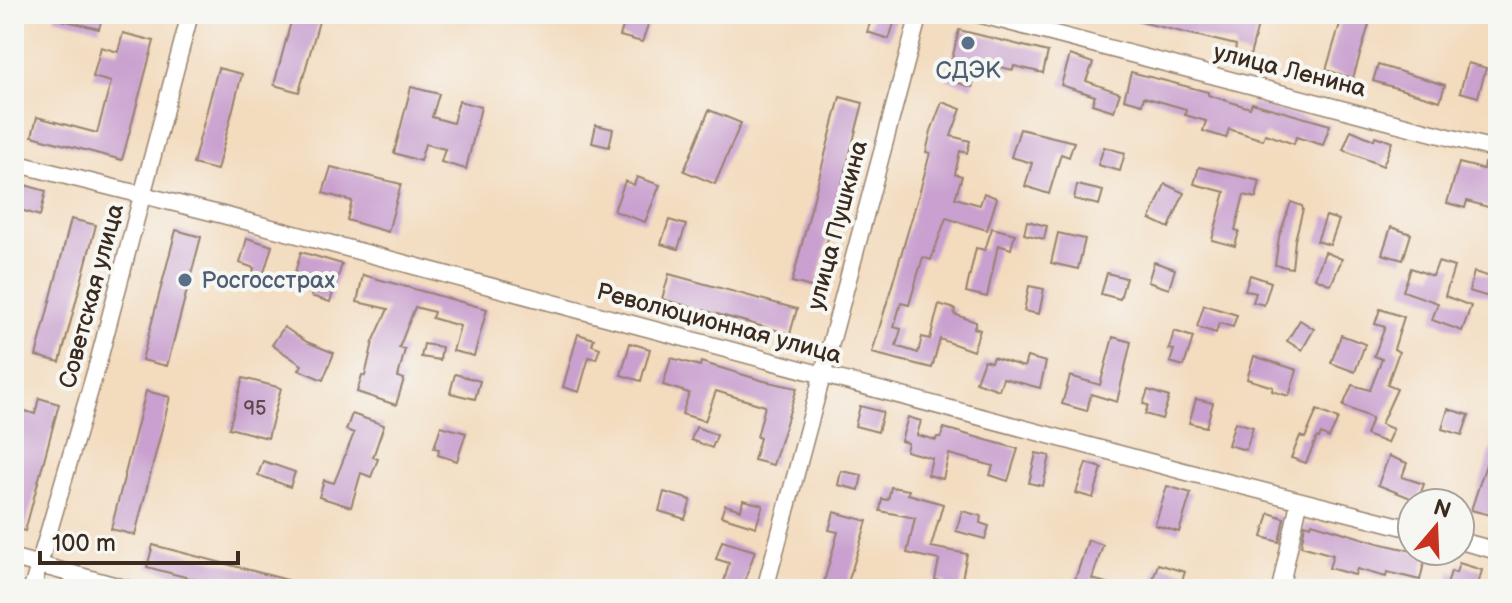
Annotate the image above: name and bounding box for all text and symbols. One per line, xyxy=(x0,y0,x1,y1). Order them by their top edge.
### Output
marker: СДЭК xyxy=(959,34,977,52)
street label: улица Ленина xyxy=(1211,38,1369,103)
place label: СДЭК xyxy=(936,56,1001,85)
street label: улица Пушкина xyxy=(801,137,874,313)
street label: Советская улица xyxy=(53,201,130,392)
place label: Росгосстрах xyxy=(201,266,335,295)
marker: Росгосстрах xyxy=(176,271,194,289)
street label: Революционная улица xyxy=(593,277,845,370)
house number: 95 xyxy=(243,397,267,421)
north arrow xyxy=(1396,487,1476,567)
text: N xyxy=(1430,494,1454,525)
scale bar xyxy=(40,515,238,565)
text: 100 m xyxy=(52,529,116,558)

